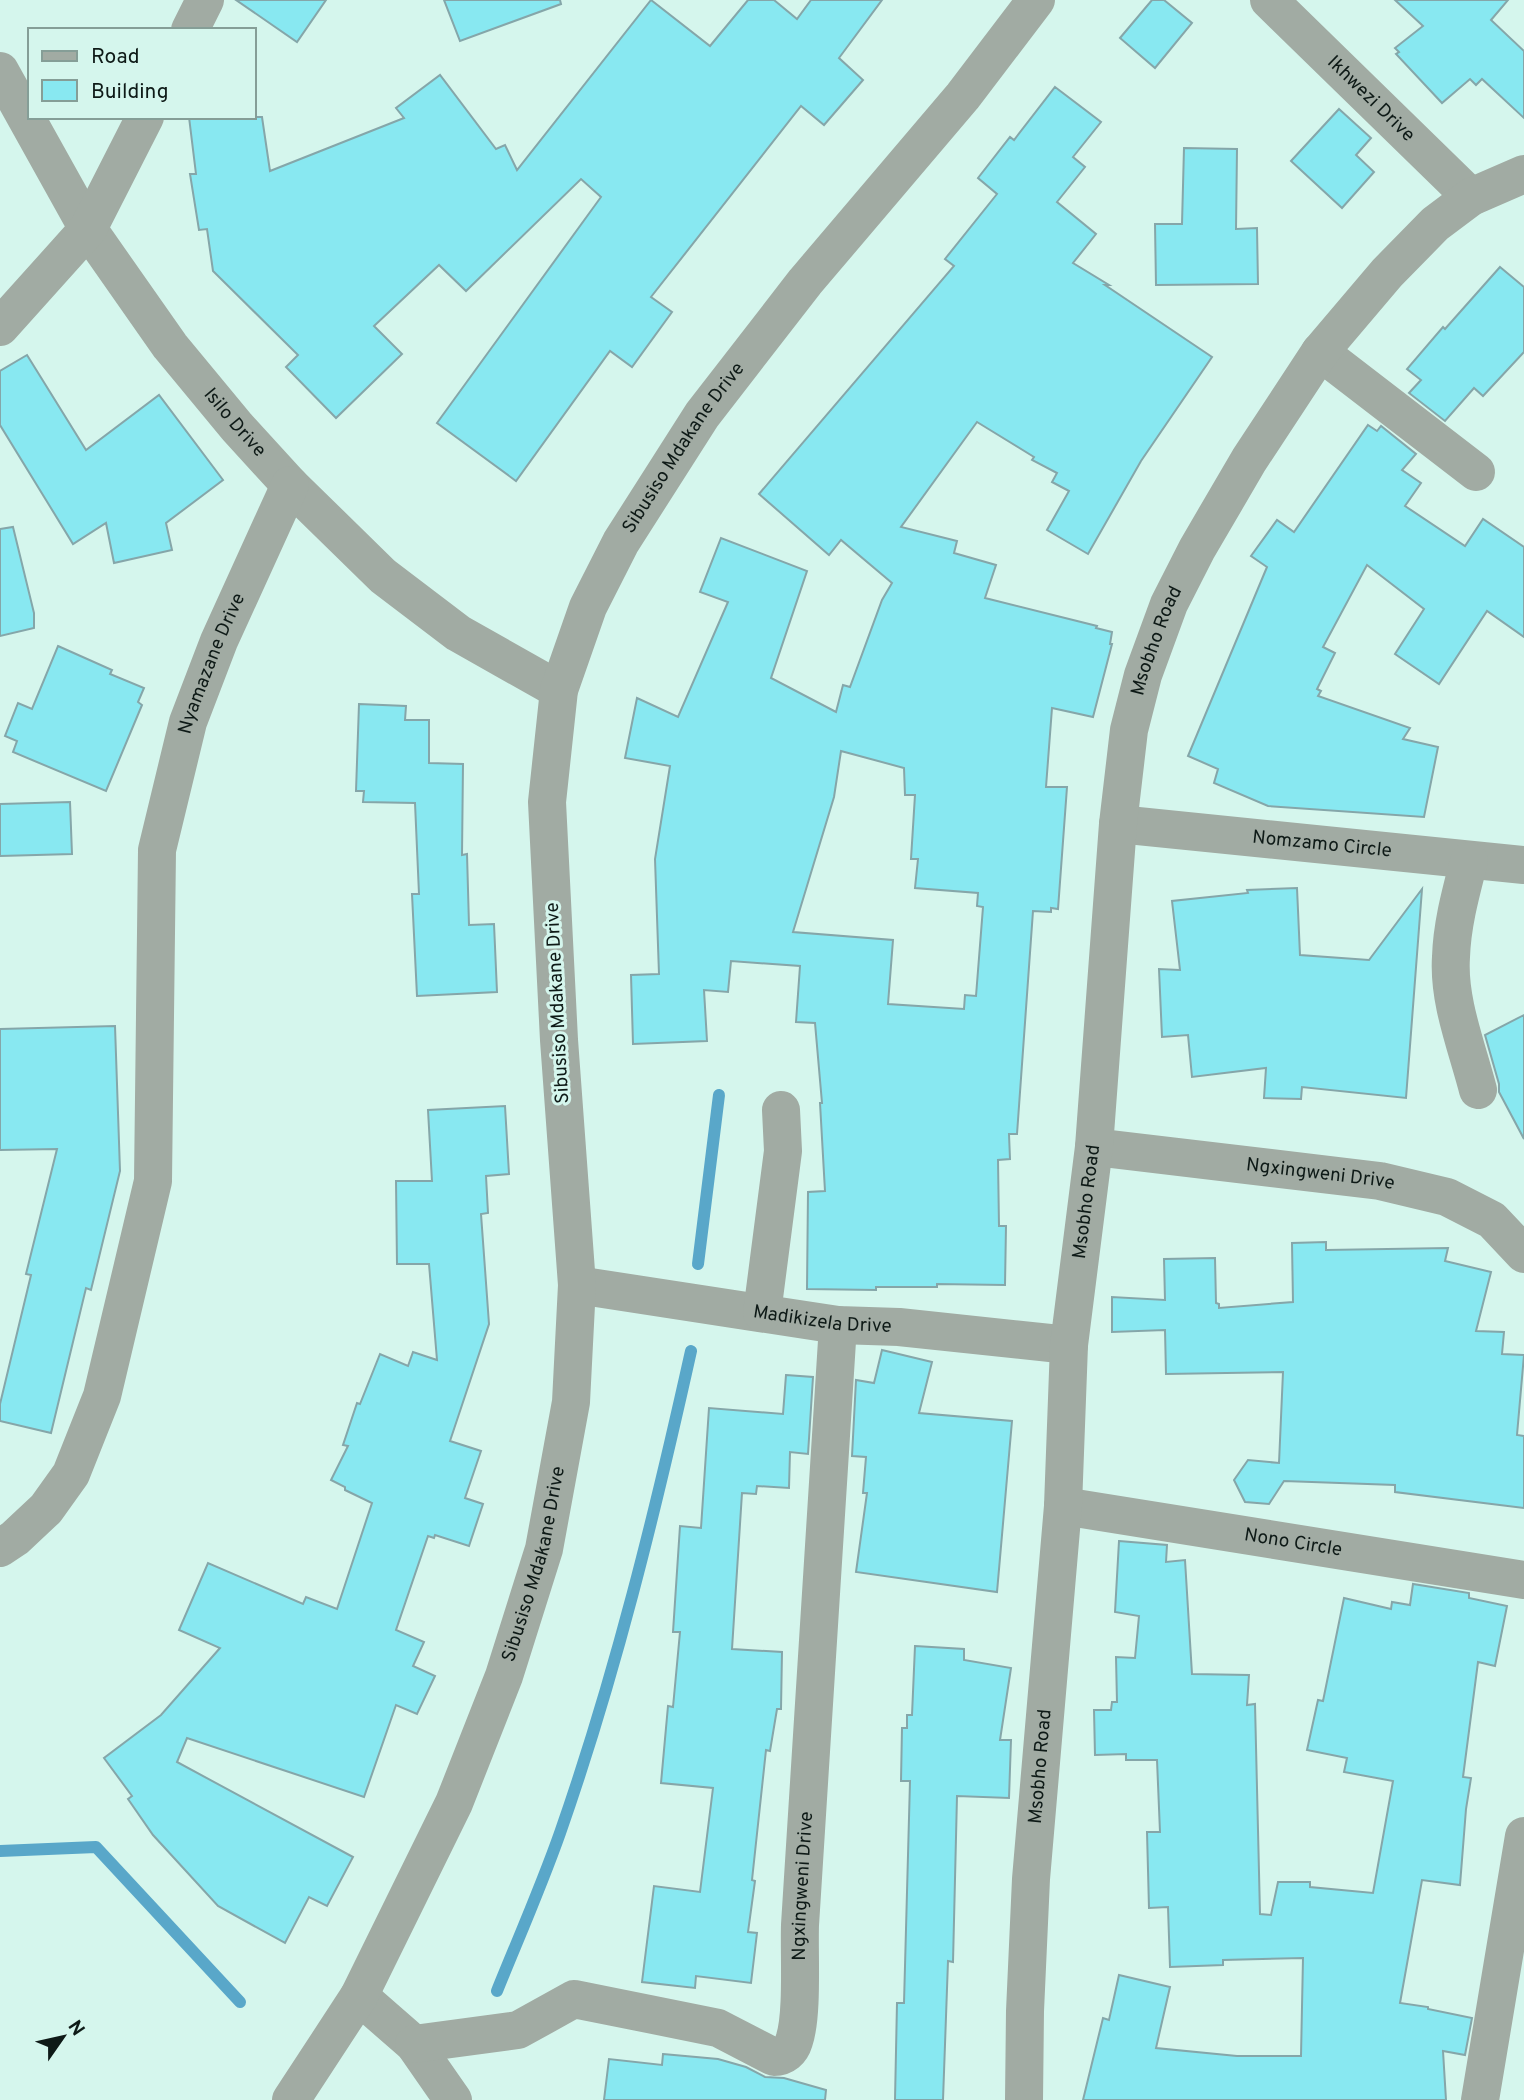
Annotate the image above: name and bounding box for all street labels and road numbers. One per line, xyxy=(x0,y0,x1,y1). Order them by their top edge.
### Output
street label: Ikhwezi Drive xyxy=(1322,51,1420,147)
street label: Sibusiso Mdakane Drive xyxy=(617,358,750,538)
street label: Isilo Drive xyxy=(198,383,271,462)
street label: Msobho Road xyxy=(1126,582,1188,698)
street label: Nyamazane Drive xyxy=(173,589,251,737)
street label: Nomzamo Circle xyxy=(1251,826,1393,864)
street label: Sibusiso Mdakane Drive xyxy=(541,902,575,1104)
street label: Msobho Road xyxy=(1068,1143,1106,1260)
street label: Ngxingweni Drive xyxy=(1245,1153,1397,1196)
street label: Madikizela Drive xyxy=(751,1300,892,1339)
street label: Sibusiso Mdakane Drive xyxy=(497,1464,571,1665)
street label: Nono Circle xyxy=(1242,1523,1344,1563)
street label: Msobho Road xyxy=(1024,1708,1058,1825)
street label: Ngxingweni Drive xyxy=(788,1811,819,1961)

